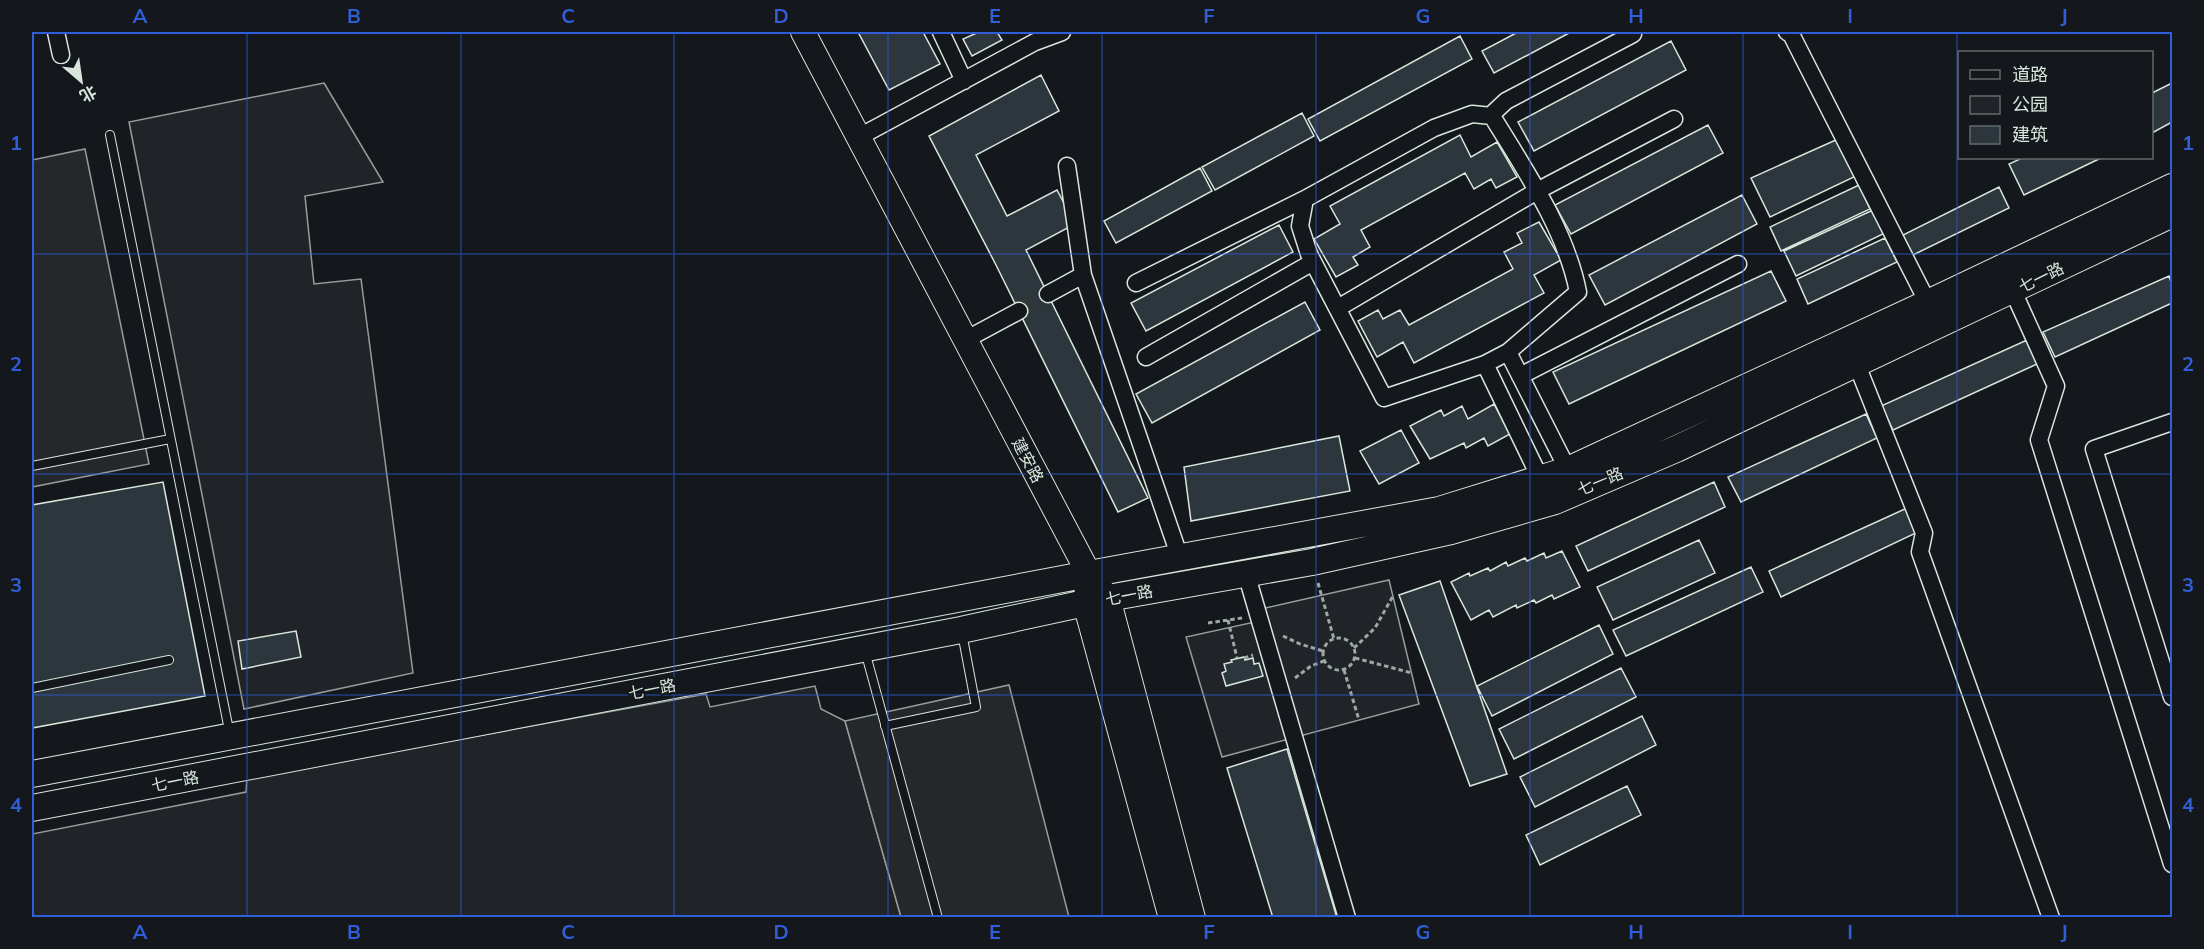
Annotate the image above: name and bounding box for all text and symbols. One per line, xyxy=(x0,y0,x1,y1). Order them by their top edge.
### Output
text: A xyxy=(133,3,148,28)
text: B xyxy=(347,3,361,28)
text: C xyxy=(561,3,575,28)
text: D xyxy=(773,3,789,28)
text: E xyxy=(989,3,1001,28)
text: F xyxy=(1203,3,1215,28)
text: G xyxy=(1416,3,1430,28)
text: H xyxy=(1628,3,1644,28)
text: I xyxy=(1847,3,1853,28)
text: J xyxy=(2060,3,2068,28)
north arrow xyxy=(51,51,111,111)
legend xyxy=(1958,51,2153,159)
text: 道路 xyxy=(2012,63,2048,86)
text: 北 xyxy=(76,81,100,107)
text: 公园 xyxy=(2012,93,2048,116)
text: 建筑 xyxy=(2012,123,2048,146)
text: 1 xyxy=(10,130,22,155)
text: 1 xyxy=(2182,130,2194,155)
street label: 七一路 xyxy=(2015,257,2067,297)
text: 2 xyxy=(10,351,22,376)
text: 2 xyxy=(2182,351,2194,376)
street label: 建安路 xyxy=(1008,434,1048,486)
street label: 七一路 xyxy=(1574,462,1626,500)
text: 3 xyxy=(10,572,22,597)
text: 3 xyxy=(2182,572,2194,597)
street label: 七一路 xyxy=(1104,581,1154,609)
street label: 七一路 xyxy=(627,675,677,703)
street label: 七一路 xyxy=(150,767,200,795)
text: 4 xyxy=(10,792,22,817)
text: 4 xyxy=(2182,792,2194,817)
text: A xyxy=(133,919,148,944)
text: B xyxy=(347,919,361,944)
text: C xyxy=(561,919,575,944)
text: D xyxy=(773,919,789,944)
text: E xyxy=(989,919,1001,944)
text: F xyxy=(1203,919,1215,944)
text: G xyxy=(1416,919,1430,944)
text: H xyxy=(1628,919,1644,944)
text: I xyxy=(1847,919,1853,944)
text: J xyxy=(2060,919,2068,944)

